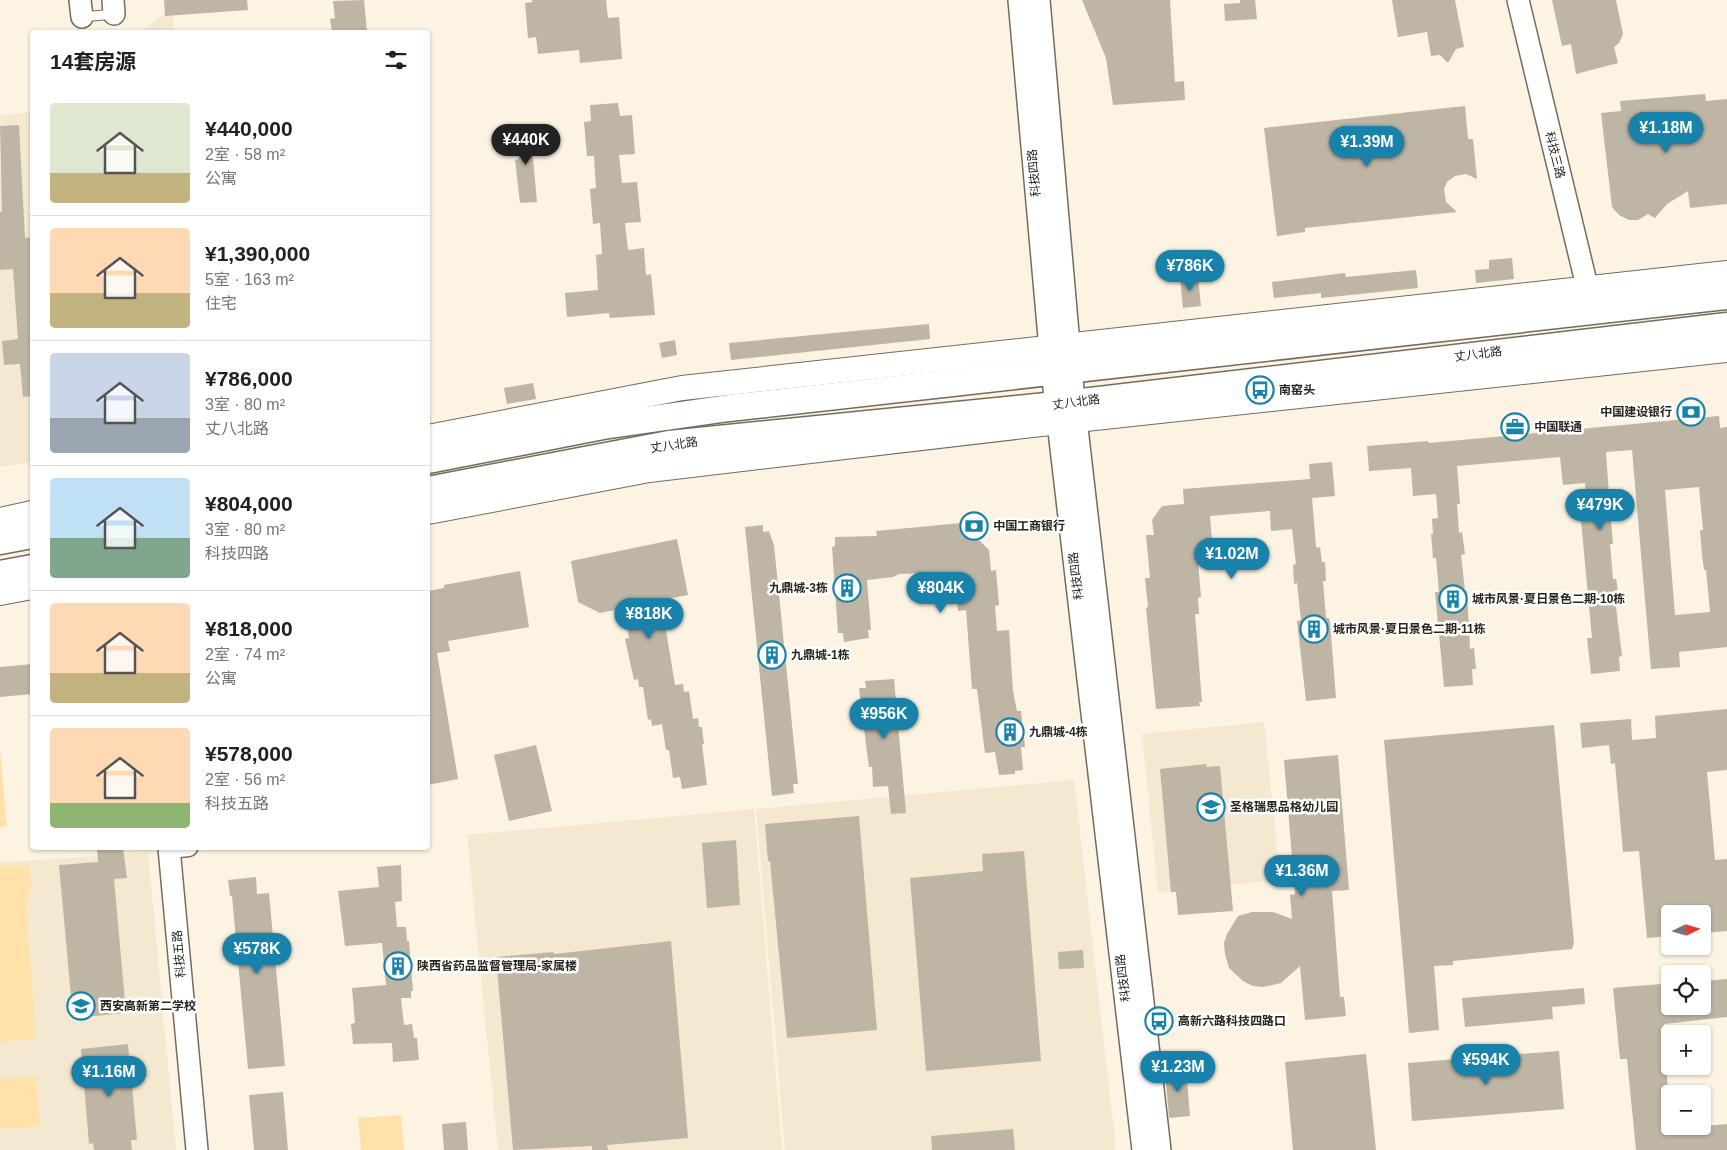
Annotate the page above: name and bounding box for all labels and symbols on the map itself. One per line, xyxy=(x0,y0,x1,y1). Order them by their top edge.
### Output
pin: ¥1.18M xyxy=(1625,112,1707,154)
pin: ¥440K xyxy=(491,124,561,166)
pin: ¥1.39M xyxy=(1326,126,1408,168)
street label: 科技三路 xyxy=(1542,130,1568,180)
street label: 科技四路 xyxy=(1025,148,1043,198)
pin: ¥786K xyxy=(1155,250,1225,292)
street label: 丈八北路 xyxy=(1453,344,1503,364)
bus stop icon: 南窑头 xyxy=(1245,375,1275,405)
place label: 南窑头 xyxy=(1279,383,1315,397)
street label: 丈八北路 xyxy=(1051,392,1101,412)
bank icon: 中国建设银行 xyxy=(1676,397,1706,427)
place label: 中国建设银行 xyxy=(1600,405,1672,419)
office icon: 中国联通 xyxy=(1500,412,1530,442)
place label: 中国联通 xyxy=(1534,420,1582,434)
street label: 丈八北路 xyxy=(649,435,699,455)
pin: ¥479K xyxy=(1565,488,1635,531)
bank icon: 中国工商银行 xyxy=(959,511,989,541)
place label: 中国工商银行 xyxy=(993,519,1065,533)
pin: ¥1.02M xyxy=(1191,538,1273,580)
street label: 科技四路 xyxy=(1066,551,1086,601)
pin: ¥804K xyxy=(906,572,976,614)
building icon: 九鼎城-3栋 xyxy=(832,573,862,603)
place label: 九鼎城-3栋 xyxy=(769,581,828,595)
building icon: 城市风景·夏日景色二期-10栋 xyxy=(1438,584,1468,614)
place label: 城市风景·夏日景色二期-10栋 xyxy=(1472,592,1625,606)
pin: ¥818K xyxy=(614,598,684,640)
building icon: 城市风景·夏日景色二期-11栋 xyxy=(1299,614,1329,644)
place label: 城市风景·夏日景色二期-11栋 xyxy=(1333,622,1486,636)
building icon: 九鼎城-1栋 xyxy=(757,640,787,670)
place label: 九鼎城-1栋 xyxy=(791,648,850,662)
pin: ¥956K xyxy=(849,698,919,740)
building icon: 九鼎城-4栋 xyxy=(995,717,1025,747)
place label: 九鼎城-4栋 xyxy=(1029,725,1088,739)
school or university icon: 圣格瑞思品格幼儿园 xyxy=(1196,792,1226,822)
place label: 圣格瑞思品格幼儿园 xyxy=(1230,800,1338,814)
pin: ¥1.36M xyxy=(1261,854,1343,897)
north arrow xyxy=(1661,905,1711,955)
street label: 科技五路 xyxy=(170,929,188,979)
pin: ¥578K xyxy=(222,932,292,975)
building icon: 陕西省药品监督管理局-家属楼 xyxy=(383,951,413,981)
street label: 科技四路 xyxy=(1113,953,1133,1003)
place label: 陕西省药品监督管理局-家属楼 xyxy=(417,959,577,973)
school or university icon: 西安高新第二学校 xyxy=(66,991,96,1021)
place label: 西安高新第二学校 xyxy=(100,999,196,1013)
bus stop icon: 高新六路科技四路口 xyxy=(1144,1006,1174,1036)
place label: 高新六路科技四路口 xyxy=(1178,1014,1286,1028)
pin: ¥594K xyxy=(1451,1044,1521,1086)
pin: ¥1.23M xyxy=(1137,1050,1219,1093)
pin: ¥1.16M xyxy=(68,1056,150,1098)

